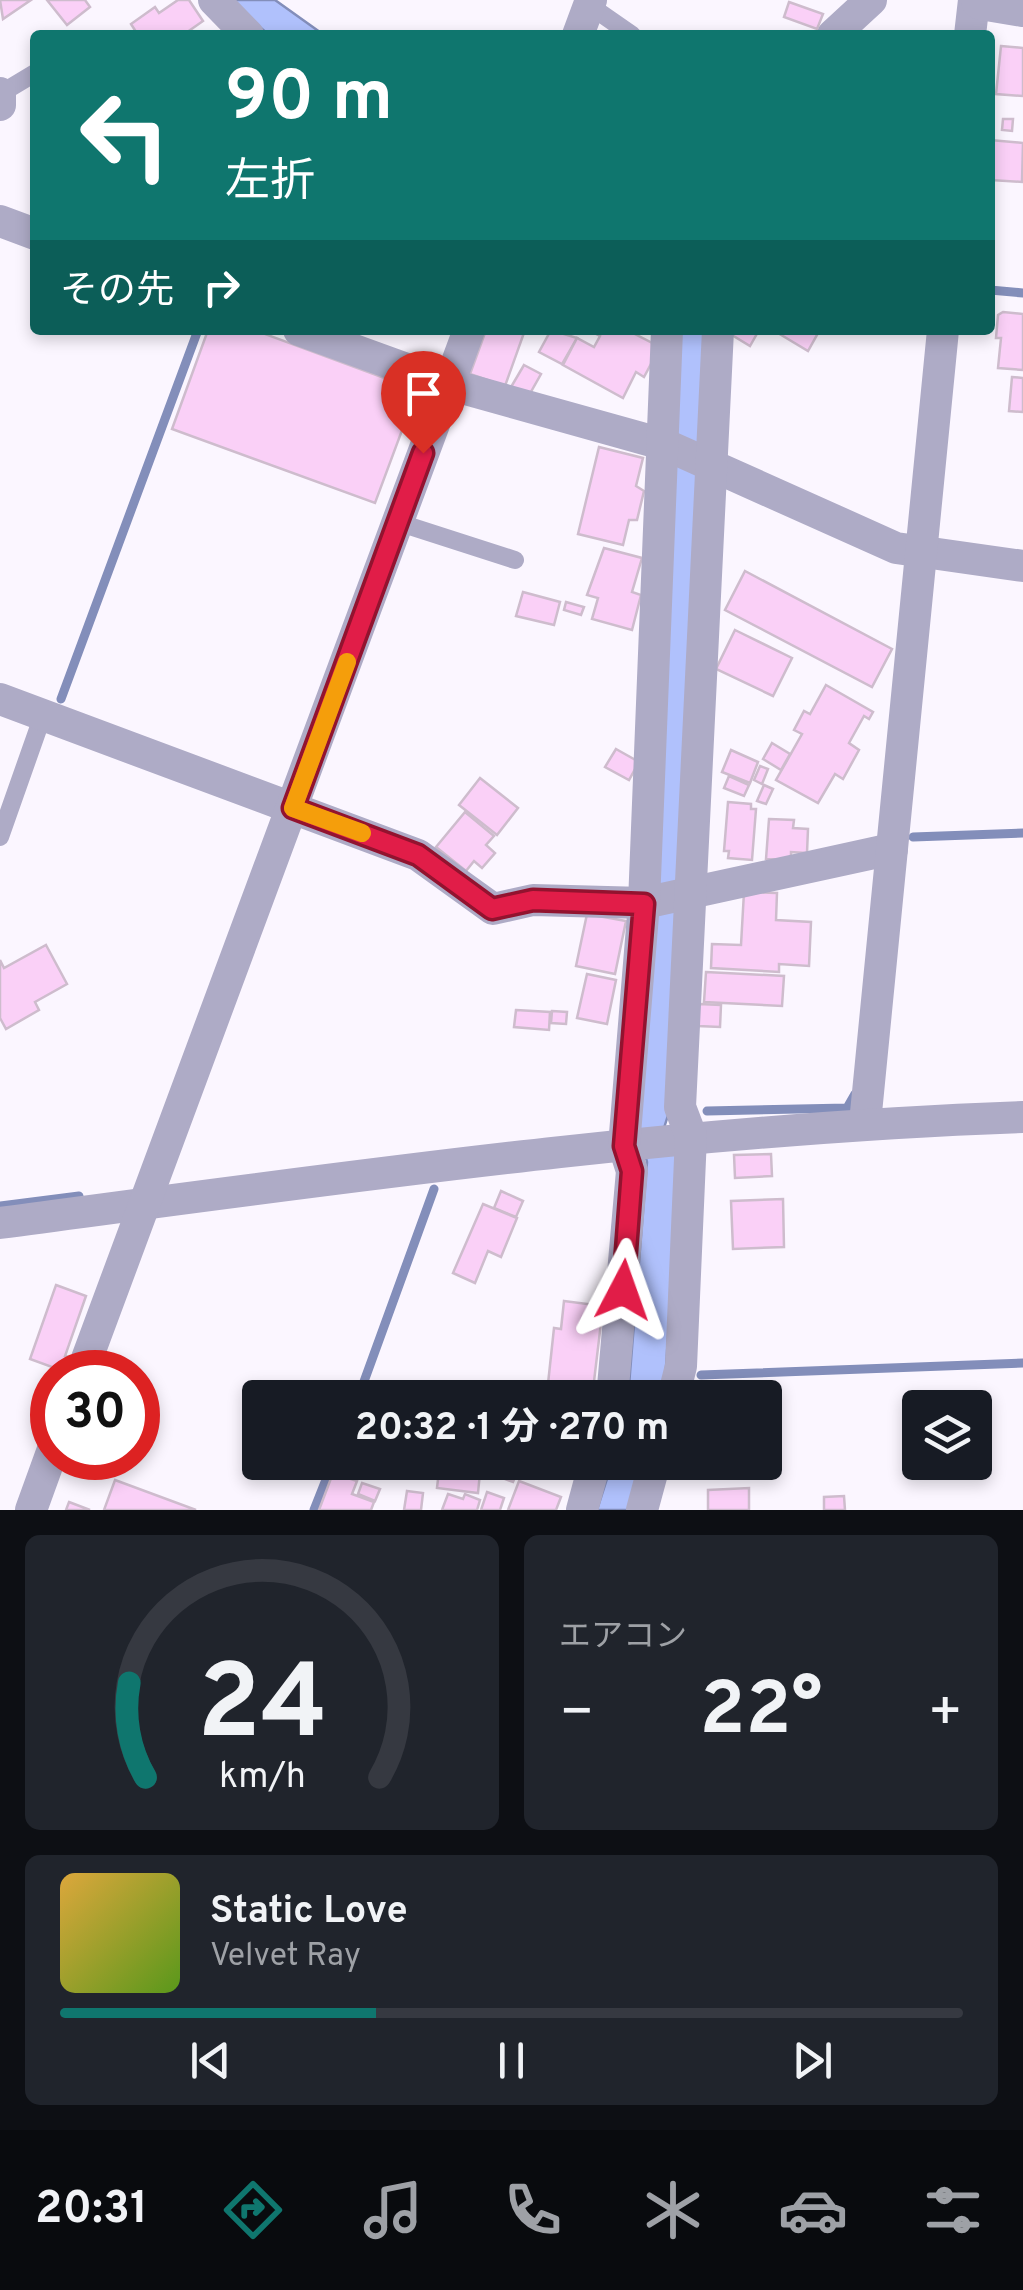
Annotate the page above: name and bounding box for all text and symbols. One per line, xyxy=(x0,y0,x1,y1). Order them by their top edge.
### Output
text: 90 m xyxy=(225,56,393,145)
icon: left xyxy=(60,70,190,200)
text: 左折 xyxy=(225,155,315,212)
icon: right xyxy=(194,260,249,315)
text: その先 xyxy=(60,268,174,317)
pin xyxy=(381,351,466,454)
icon: arrive xyxy=(396,366,451,421)
position arrow xyxy=(571,1238,675,1342)
speed limit sign: 30 xyxy=(30,1350,160,1480)
map controls xyxy=(902,1390,992,1480)
button: layers xyxy=(902,1390,992,1480)
text: 20:32 · 1 分 · 270 m xyxy=(355,1405,669,1454)
text: エアコン xyxy=(559,1618,687,1658)
text: 24 xyxy=(197,1643,327,1775)
text: 22° xyxy=(700,1666,822,1761)
text: − xyxy=(559,1680,594,1750)
text: + xyxy=(928,1680,963,1750)
text: km/h xyxy=(219,1755,305,1801)
text: Static Love xyxy=(210,1888,408,1937)
text: Velvet Ray xyxy=(210,1937,361,1977)
icon: previous xyxy=(183,2033,238,2088)
icon: pause xyxy=(484,2033,539,2088)
icon: next xyxy=(785,2033,840,2088)
icon: directions xyxy=(218,2175,288,2245)
icon: music xyxy=(358,2175,428,2245)
icon: phone xyxy=(498,2175,568,2245)
icon: climate xyxy=(638,2175,708,2245)
icon: car xyxy=(778,2175,848,2245)
icon: filters xyxy=(918,2175,988,2245)
text: 20:31 xyxy=(35,2182,148,2239)

